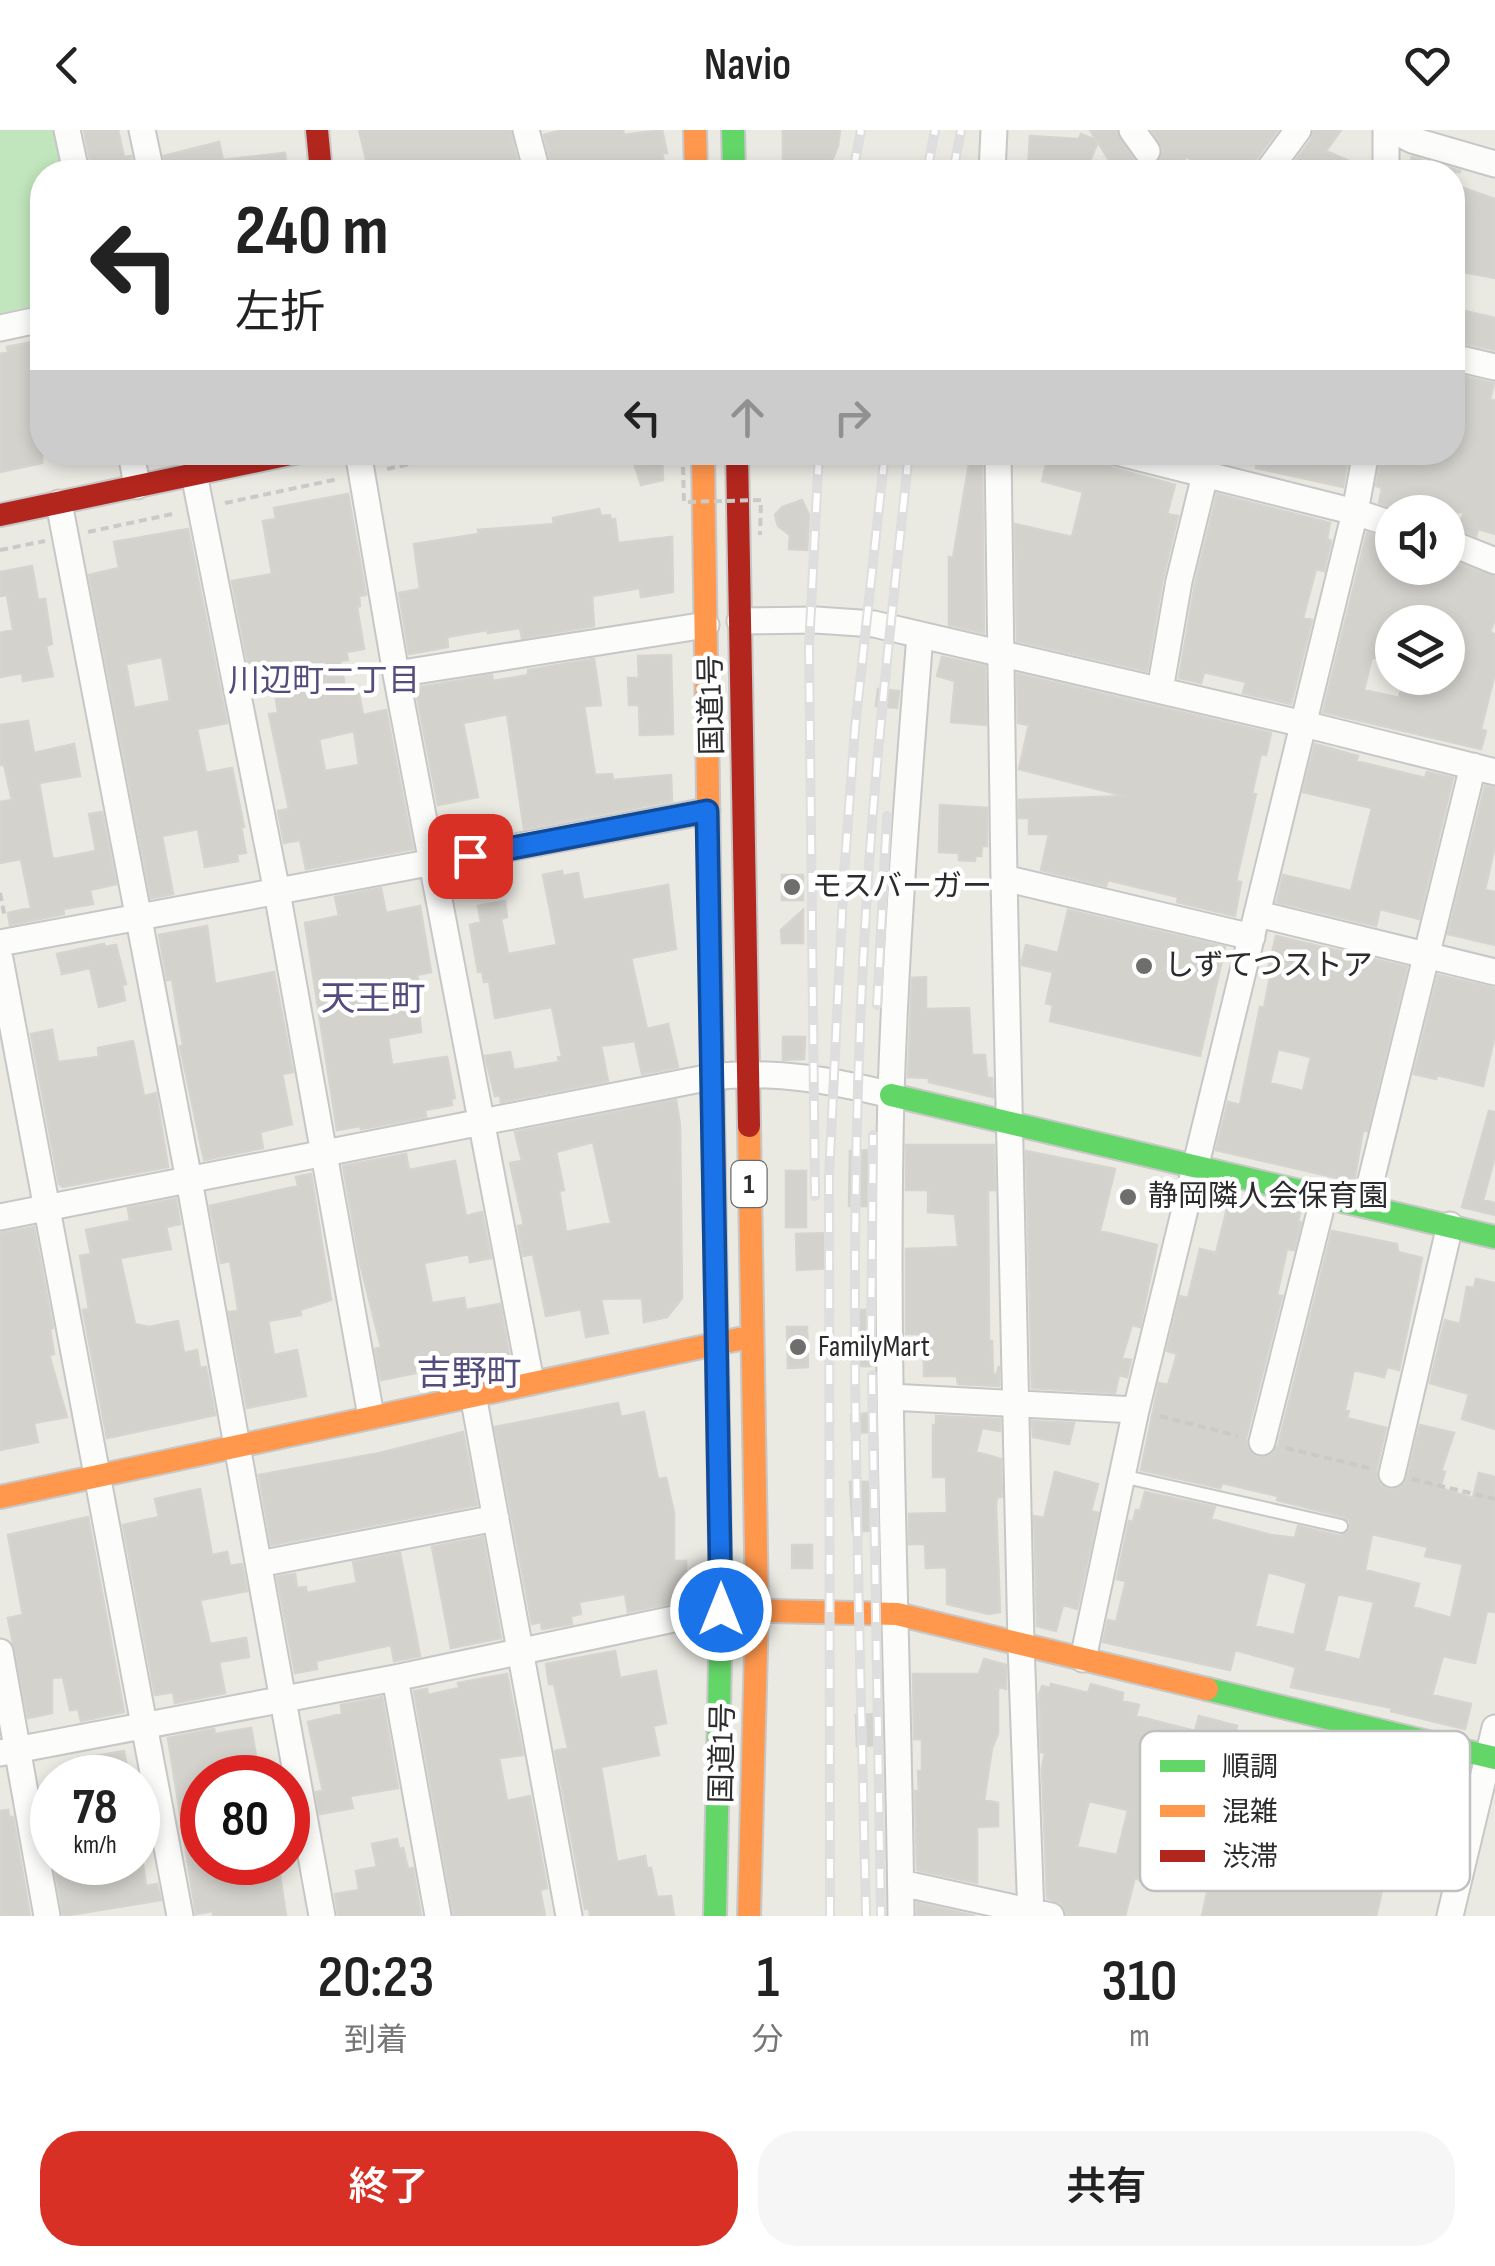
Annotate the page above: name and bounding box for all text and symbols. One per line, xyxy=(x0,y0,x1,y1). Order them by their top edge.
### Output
icon: back xyxy=(40,38,95,93)
text: Navio xyxy=(704,38,791,93)
icon: heart xyxy=(1400,38,1455,93)
text: 240 m xyxy=(235,190,389,274)
icon: left xyxy=(70,200,200,330)
text: 左折 xyxy=(235,286,325,341)
icon: left xyxy=(615,390,670,445)
icon: ahead xyxy=(720,390,775,445)
icon: right xyxy=(825,390,880,445)
map controls xyxy=(1375,495,1465,695)
button: sound xyxy=(1375,495,1465,585)
button: layers xyxy=(1375,605,1465,695)
street label: 国道1号 xyxy=(693,654,731,756)
district label: 川辺町二丁目 xyxy=(228,662,420,701)
pin xyxy=(428,814,513,899)
icon: arrive xyxy=(443,829,498,884)
place label: モスバーガー xyxy=(812,869,992,905)
marker: モスバーガー xyxy=(781,876,803,898)
place label: しずてつストア xyxy=(1164,948,1373,984)
marker: しずてつストア xyxy=(1133,955,1155,977)
district label: 天王町 xyxy=(320,978,426,1021)
road number: 1 xyxy=(732,1161,766,1207)
place label: 静岡隣人会保育園 xyxy=(1148,1179,1388,1215)
marker: 静岡隣人会保育園 xyxy=(1117,1186,1139,1208)
place label: FamilyMart xyxy=(818,1329,930,1365)
marker: FamilyMart xyxy=(787,1336,809,1358)
district label: 吉野町 xyxy=(416,1353,522,1396)
position arrow xyxy=(669,1558,773,1662)
street label: 国道1号 xyxy=(704,1702,742,1804)
legend xyxy=(1140,1731,1470,1891)
text: 順調 xyxy=(1222,1751,1278,1784)
speed limit sign: 80 xyxy=(180,1755,310,1885)
text: 78 xyxy=(72,1778,118,1838)
text: 混雑 xyxy=(1222,1796,1278,1829)
text: km/h xyxy=(73,1830,117,1861)
text: 渋滞 xyxy=(1222,1841,1278,1874)
text: 20:23 xyxy=(317,1942,434,2014)
text: 1 xyxy=(757,1942,779,2014)
text: 310 xyxy=(1101,1946,1178,2018)
text: m xyxy=(1129,2017,1150,2056)
text: 到着 xyxy=(344,2021,408,2060)
text: 分 xyxy=(752,2021,784,2060)
button: 終了 xyxy=(40,2131,738,2246)
button: 共有 xyxy=(758,2131,1455,2246)

